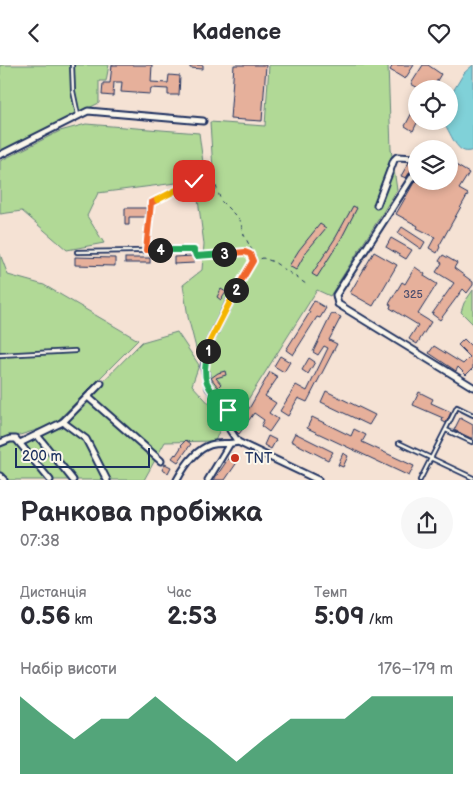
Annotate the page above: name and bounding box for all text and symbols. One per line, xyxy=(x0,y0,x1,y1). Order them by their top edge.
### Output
icon: back xyxy=(20,19,48,47)
text: Kadence xyxy=(192,19,281,46)
icon: heart xyxy=(425,19,453,47)
map controls xyxy=(408,80,458,190)
button: locate xyxy=(408,80,458,130)
button: layers xyxy=(408,140,458,190)
pin xyxy=(173,160,215,202)
icon: check xyxy=(180,167,208,195)
pin: 4 xyxy=(148,237,172,263)
pin: 3 xyxy=(212,241,236,267)
text: 4 xyxy=(156,242,165,259)
text: 3 xyxy=(220,246,229,263)
pin: 2 xyxy=(224,277,248,303)
text: 2 xyxy=(232,282,241,299)
house number: 325 xyxy=(403,288,423,301)
pin: 1 xyxy=(196,339,220,363)
text: 1 xyxy=(206,343,211,360)
pin xyxy=(207,389,249,431)
icon: arrive xyxy=(214,396,242,424)
scale bar xyxy=(15,445,150,468)
text: 200 m xyxy=(22,448,62,465)
place label: TNT xyxy=(245,450,273,467)
marker: TNT xyxy=(229,452,241,464)
text: Ранкова пробіжка xyxy=(20,496,262,529)
button: share xyxy=(401,497,453,549)
text: 07:38 xyxy=(20,532,60,551)
text: Дистанція xyxy=(20,584,87,601)
text: Час xyxy=(167,584,191,601)
text: Темп xyxy=(314,584,347,601)
text: 0.56 xyxy=(20,601,71,632)
text: 2:53 xyxy=(167,601,217,632)
text: 5:09 xyxy=(314,601,365,632)
text: km xyxy=(71,611,93,628)
text: /km xyxy=(365,611,393,628)
text: Набір висоти xyxy=(20,660,117,679)
text: 176–179 m xyxy=(378,660,453,679)

